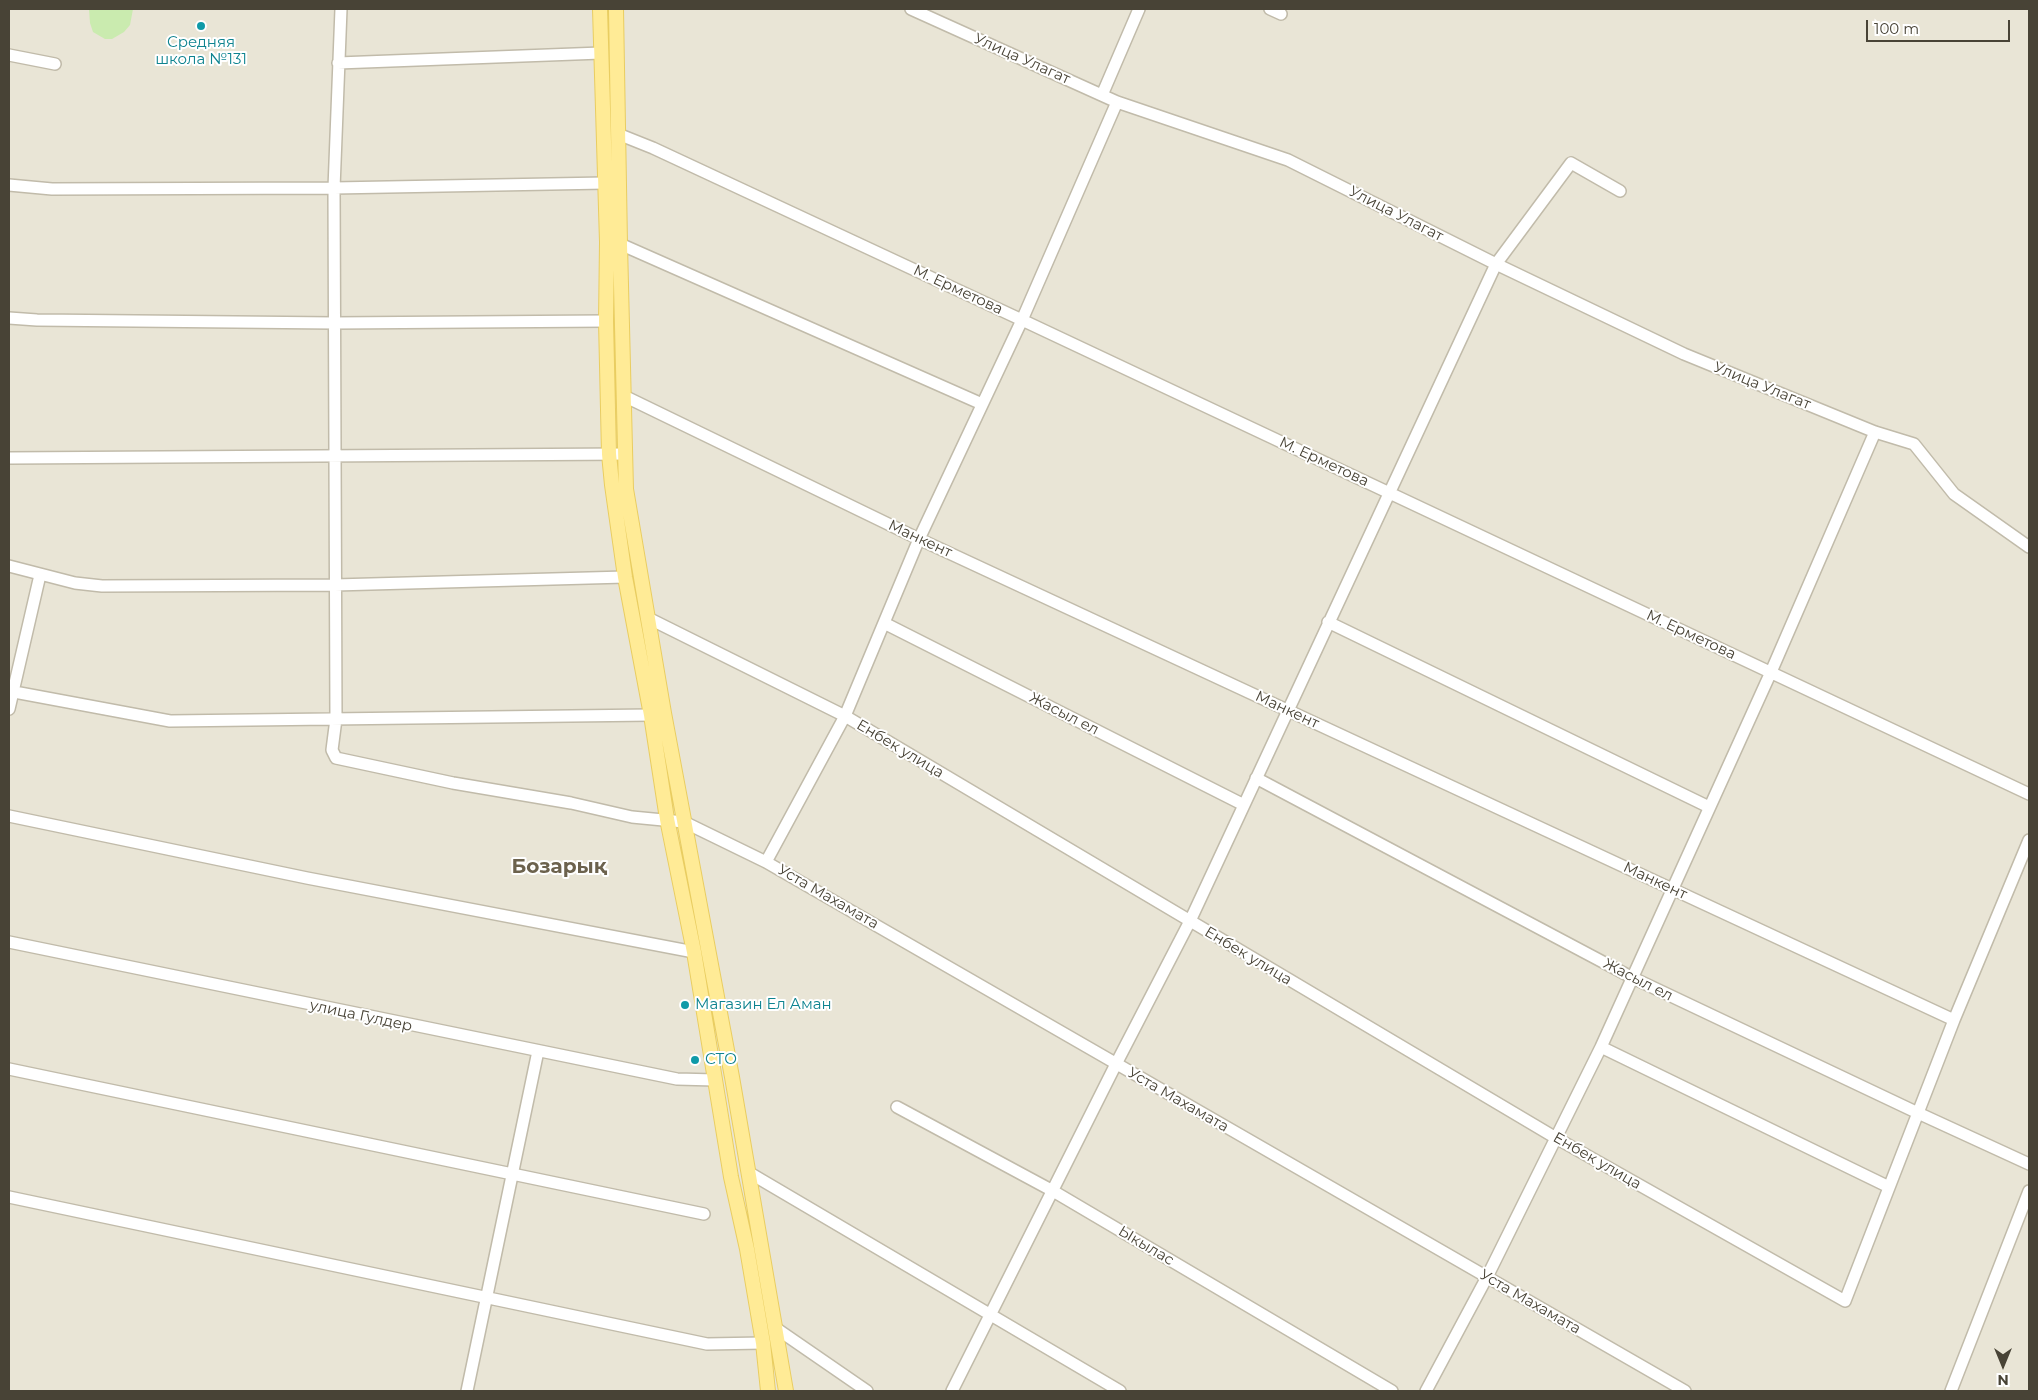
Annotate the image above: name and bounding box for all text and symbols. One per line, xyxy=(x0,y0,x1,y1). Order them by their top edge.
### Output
scale bar xyxy=(1868,10,2012,42)
text: 100 m xyxy=(1874,19,1919,38)
marker: Средняя школа №131 xyxy=(195,20,207,32)
street label: Улица Улагат xyxy=(971,30,1073,88)
place label: Средняя школа №131 xyxy=(155,34,247,69)
street label: Улица Улагат xyxy=(1346,183,1446,245)
street label: М. Ерметова xyxy=(910,261,1006,319)
street label: Улица Улагат xyxy=(1711,358,1813,414)
street label: М. Ерметова xyxy=(1276,433,1372,491)
street label: Манкент xyxy=(885,516,955,562)
street label: М. Ерметова xyxy=(1643,606,1739,664)
street label: Манкент xyxy=(1252,687,1322,733)
street label: Жасыл ел xyxy=(1026,689,1102,739)
street label: Енбек улица xyxy=(853,716,947,782)
district label: Бозарық xyxy=(511,855,607,879)
street label: Манкент xyxy=(1620,858,1690,904)
street label: Уста Махамата xyxy=(774,861,882,933)
street label: Енбек улица xyxy=(1201,923,1295,989)
street label: Жасыл ел xyxy=(1600,955,1676,1005)
street label: улица Гулдер xyxy=(308,996,414,1036)
place label: Магазин Ел Аман xyxy=(695,996,832,1014)
marker: Магазин Ел Аман xyxy=(679,999,691,1011)
place label: СТО xyxy=(705,1051,737,1069)
marker: СТО xyxy=(689,1054,701,1066)
street label: Уста Махамата xyxy=(1124,1064,1232,1136)
street label: Енбек улица xyxy=(1550,1129,1644,1193)
street label: Ыкылас xyxy=(1115,1222,1177,1270)
street label: Уста Махамата xyxy=(1476,1266,1584,1338)
north arrow xyxy=(1978,1340,2028,1390)
text: N xyxy=(1997,1371,2009,1389)

